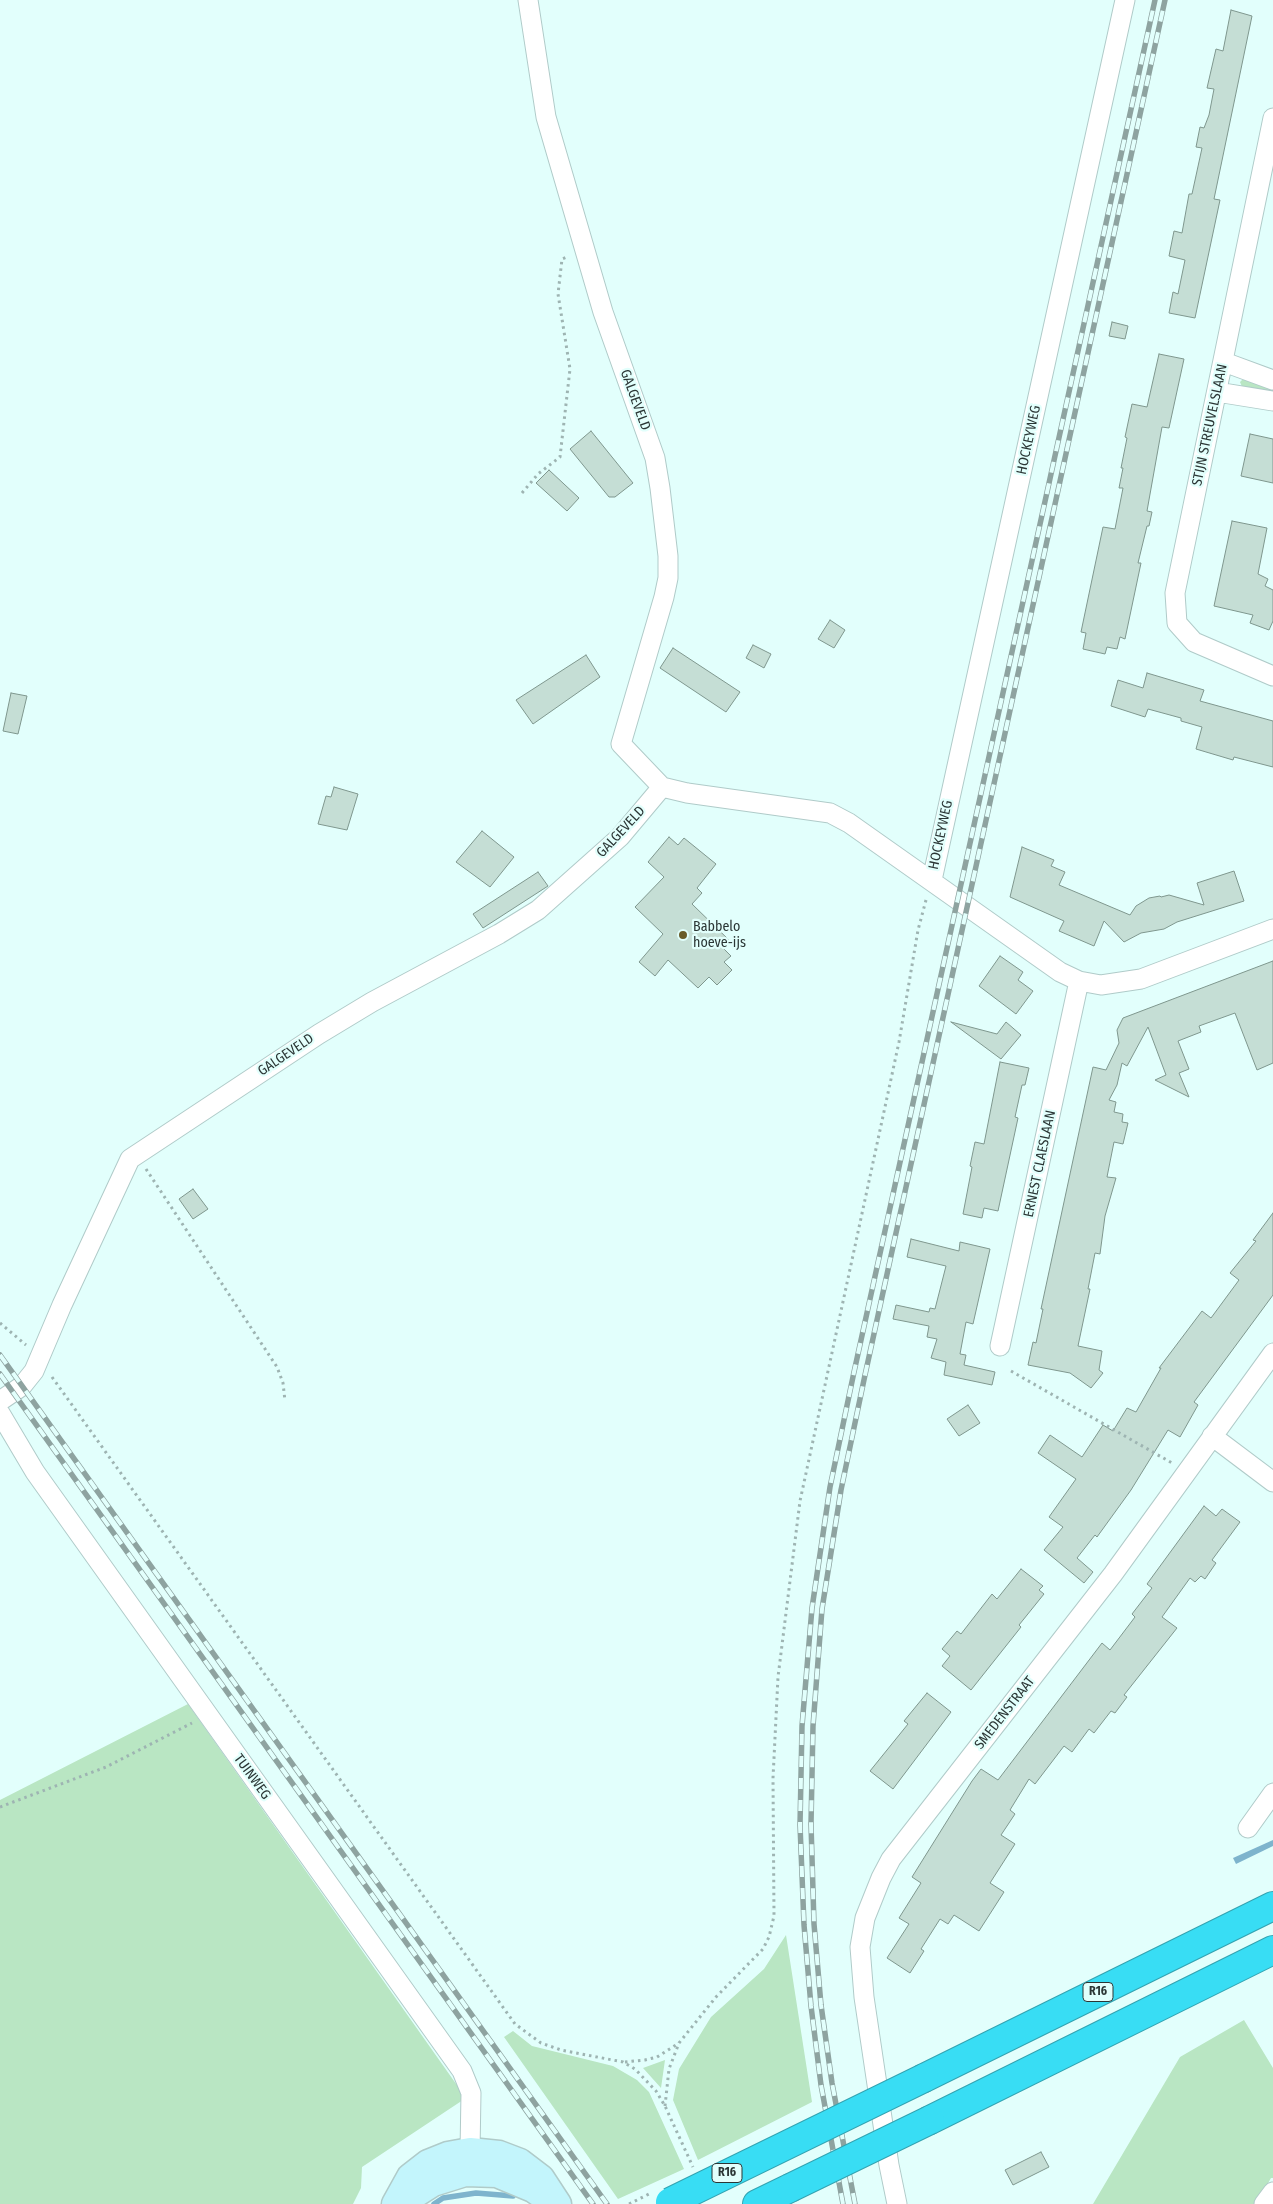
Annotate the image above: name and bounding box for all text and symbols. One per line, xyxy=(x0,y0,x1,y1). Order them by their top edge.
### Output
street label: STIJN STREUVELSLAAN xyxy=(1189,363,1231,487)
street label: GALGEVELD xyxy=(616,367,654,433)
street label: HOCKEYWEG xyxy=(1013,404,1045,476)
street label: HOCKEYWEG xyxy=(925,799,957,871)
street label: GALGEVELD xyxy=(593,803,649,861)
place label: Babbelo hoeve-ijs xyxy=(693,919,746,952)
marker: Babbelo hoeve-ijs xyxy=(677,929,689,941)
street label: GALGEVELD xyxy=(255,1030,317,1080)
street label: ERNEST CLAESLAAN xyxy=(1020,1109,1060,1219)
street label: SMEDENSTRAAT xyxy=(971,1673,1039,1753)
street label: TUINWEG xyxy=(230,1751,274,1803)
road number: R16 xyxy=(1083,1982,1113,2001)
road number: R16 xyxy=(712,2164,742,2182)

